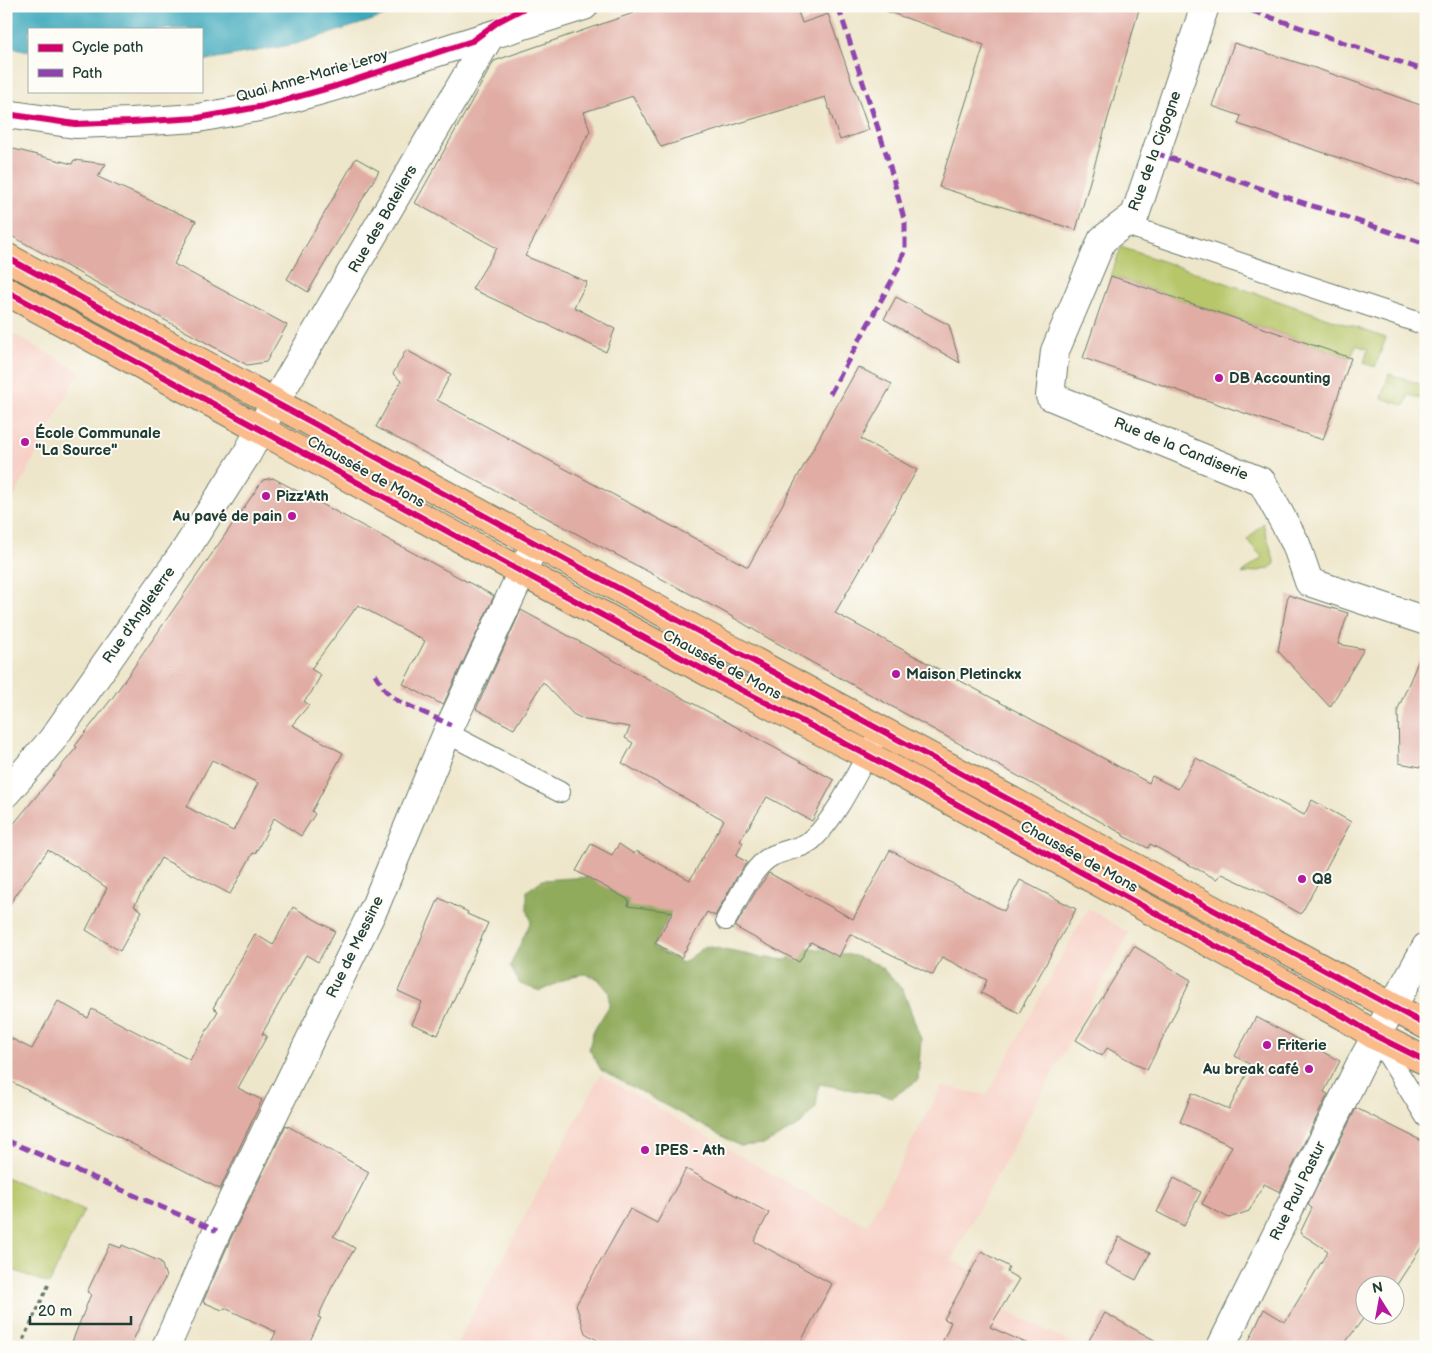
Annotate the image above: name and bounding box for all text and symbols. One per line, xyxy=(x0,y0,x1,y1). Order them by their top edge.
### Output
legend xyxy=(28,28,202,92)
text: Cycle path xyxy=(72,38,143,57)
street label: Quai Anne-Marie Leroy xyxy=(234,45,390,107)
text: Path xyxy=(72,64,102,83)
street label: Rue de la Cigogne xyxy=(1124,88,1186,214)
street label: Rue des Bateliers xyxy=(344,161,422,276)
place label: DB Accounting xyxy=(1229,369,1331,388)
marker: DB Accounting xyxy=(1213,372,1225,384)
street label: Rue de la Candiserie xyxy=(1111,413,1251,485)
place label: École Communale "La Source" xyxy=(35,423,161,460)
street label: Chaussée de Mons xyxy=(304,432,429,512)
marker: École Communale "La Source" xyxy=(19,436,31,448)
place label: Pizz'Ath xyxy=(276,487,329,506)
marker: Pizz'Ath xyxy=(260,490,272,502)
place label: Au pavé de pain xyxy=(172,507,282,526)
marker: Au pavé de pain xyxy=(286,510,298,522)
street label: Rue d'Angleterre xyxy=(99,563,180,667)
street label: Chaussée de Mons xyxy=(659,626,785,705)
place label: Maison Pletinckx xyxy=(906,665,1021,684)
marker: Maison Pletinckx xyxy=(890,668,902,680)
street label: Chaussée de Mons xyxy=(1017,817,1142,897)
place label: Q8 xyxy=(1312,870,1332,889)
marker: Q8 xyxy=(1296,873,1308,885)
street label: Rue de Messine xyxy=(322,893,388,1001)
place label: Friterie xyxy=(1277,1036,1327,1055)
marker: Friterie xyxy=(1261,1039,1273,1051)
place label: Au break café xyxy=(1202,1060,1299,1079)
marker: Au break café xyxy=(1303,1063,1315,1075)
street label: Rue Paul Pastur xyxy=(1266,1138,1330,1244)
place label: IPES - Ath xyxy=(655,1141,725,1160)
marker: IPES - Ath xyxy=(639,1144,651,1156)
north arrow xyxy=(1354,1276,1404,1326)
text: N xyxy=(1371,1278,1384,1297)
scale bar xyxy=(30,1293,131,1325)
text: 20 m xyxy=(38,1302,72,1321)

